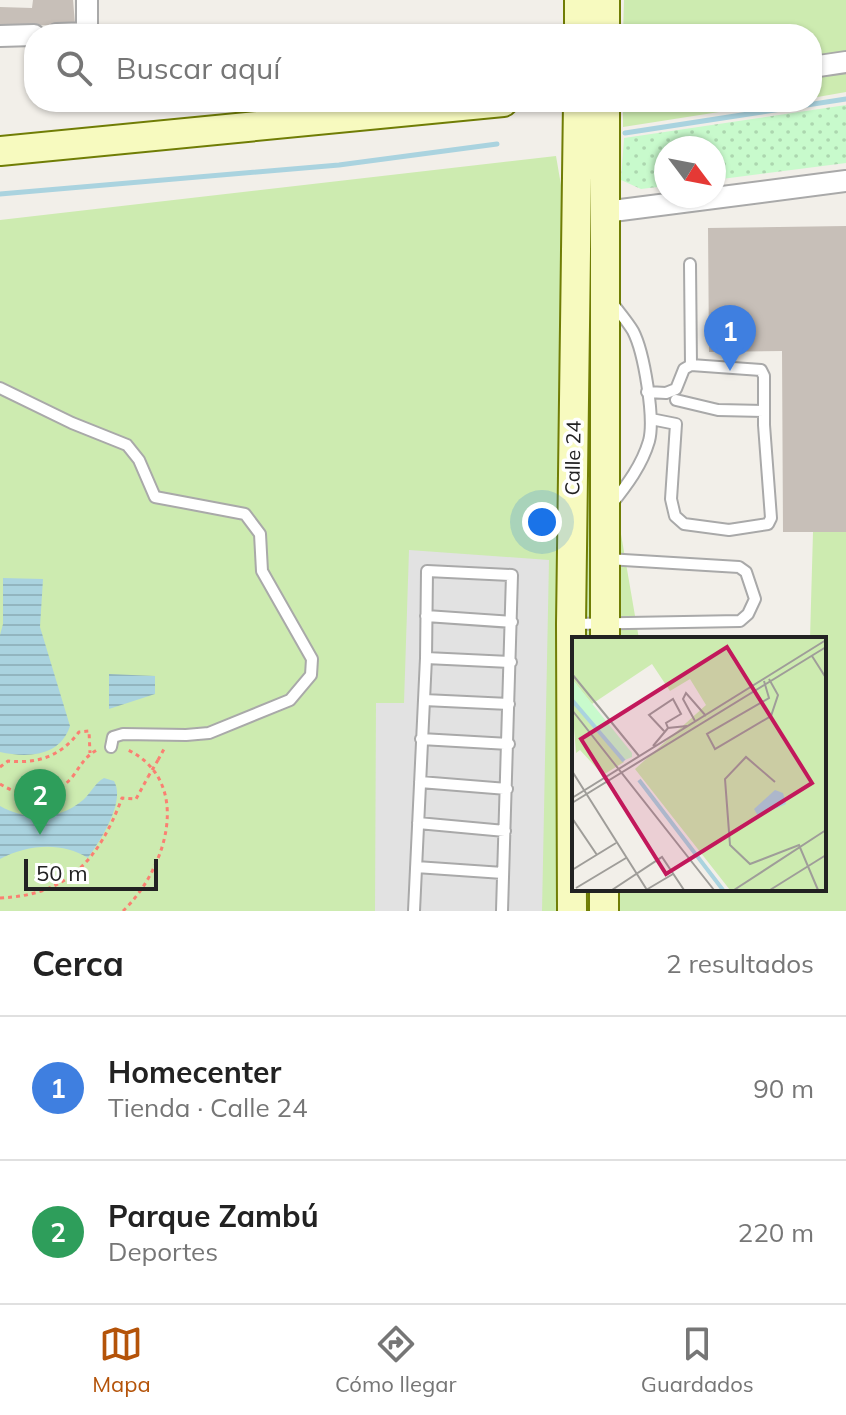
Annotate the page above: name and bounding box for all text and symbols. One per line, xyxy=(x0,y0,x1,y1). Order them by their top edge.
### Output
search box xyxy=(24,24,822,112)
icon: search xyxy=(52,46,96,90)
text: Buscar aquí xyxy=(116,49,281,87)
north arrow xyxy=(654,136,726,208)
pin: 1 xyxy=(704,305,756,371)
street label: Calle 24 xyxy=(559,420,586,496)
your location xyxy=(522,502,562,542)
inset map xyxy=(572,637,826,891)
pin: 2 xyxy=(14,769,66,835)
scale bar xyxy=(24,855,158,891)
text: 50 m xyxy=(36,859,87,887)
text: Cerca xyxy=(32,942,124,985)
text: 2 resultados xyxy=(666,947,814,980)
text: Homecenter xyxy=(108,1053,281,1091)
text: 1 xyxy=(50,1072,66,1105)
text: 90 m xyxy=(753,1072,814,1105)
text: Tienda · Calle 24 xyxy=(108,1091,308,1124)
text: Parque Zambú xyxy=(108,1197,319,1235)
text: 2 xyxy=(50,1216,66,1249)
text: 220 m xyxy=(738,1216,814,1249)
text: Deportes xyxy=(108,1235,218,1268)
tab: Mapa xyxy=(92,1322,151,1398)
tab: Cómo llegar xyxy=(335,1322,456,1398)
tab: Guardados xyxy=(641,1322,754,1398)

